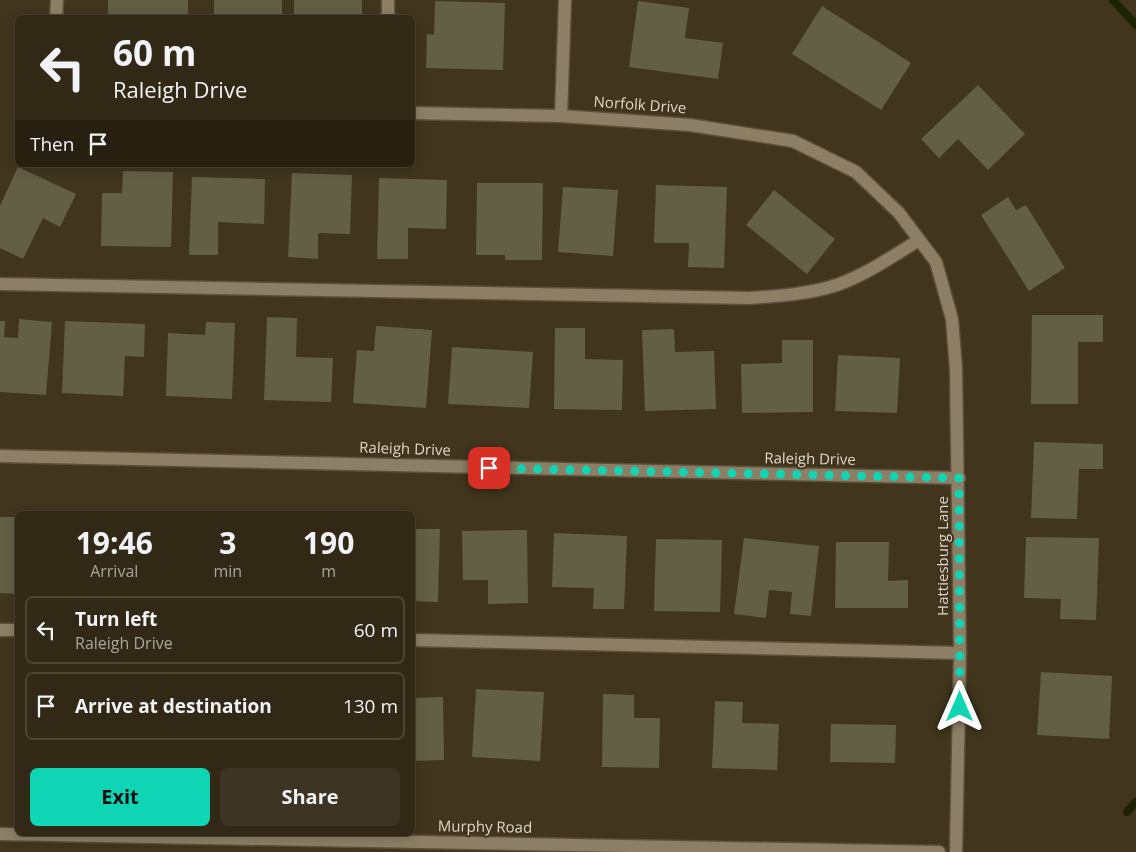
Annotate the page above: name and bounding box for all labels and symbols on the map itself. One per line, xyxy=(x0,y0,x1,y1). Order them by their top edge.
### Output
street label: Norfolk Drive xyxy=(593,91,687,117)
street label: Raleigh Drive xyxy=(359,436,451,460)
pin xyxy=(468,447,510,489)
street label: Raleigh Drive xyxy=(764,447,856,469)
street label: Hattiesburg Lane xyxy=(932,496,952,616)
position arrow xyxy=(933,680,985,732)
street label: Murphy Road xyxy=(438,815,532,837)

